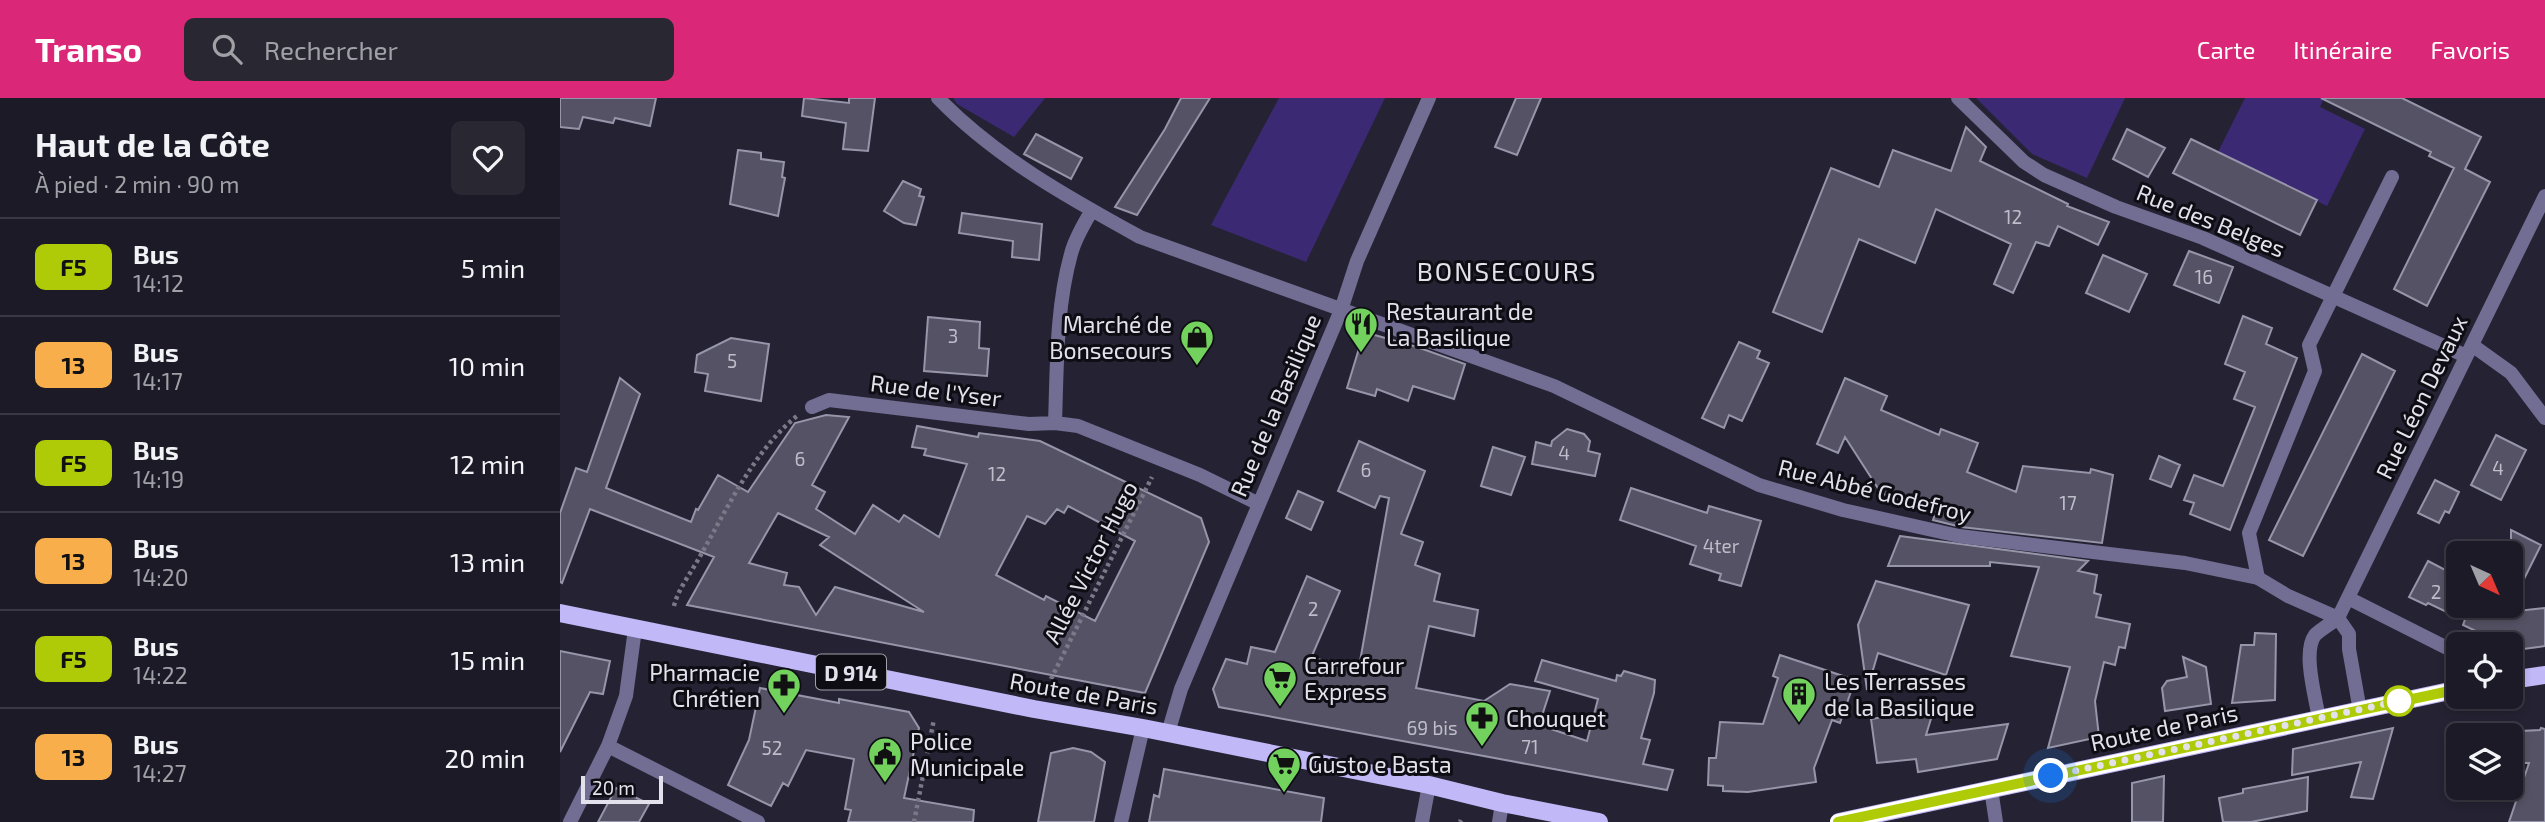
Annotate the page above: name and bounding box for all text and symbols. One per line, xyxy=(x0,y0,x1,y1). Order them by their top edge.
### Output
search box xyxy=(184,18,674,81)
text: Transo xyxy=(35,29,142,69)
icon: search xyxy=(208,30,246,68)
text: Rechercher xyxy=(264,34,398,65)
text: Carte xyxy=(2197,35,2255,64)
text: Itinéraire xyxy=(2293,35,2392,64)
text: Favoris xyxy=(2430,35,2510,64)
button: heart xyxy=(451,121,525,195)
text: Haut de la Côte xyxy=(35,124,270,164)
text: À pied · 2 min · 90 m xyxy=(35,170,239,198)
street label: Rue des Belges xyxy=(2133,178,2289,262)
house number: 12 xyxy=(2004,205,2022,228)
text: Bus xyxy=(133,238,179,269)
text: F5 xyxy=(60,252,87,281)
text: 5 min xyxy=(461,252,525,283)
district label: BONSECOURS xyxy=(1417,255,1597,286)
house number: 16 xyxy=(2195,265,2213,288)
text: 14:12 xyxy=(133,269,184,297)
place label: Restaurant de La Basilique xyxy=(1386,297,1533,351)
restaurant icon: Restaurant de La Basilique xyxy=(1342,305,1380,354)
place label: Marché de Bonsecours xyxy=(1049,310,1172,364)
street label: Rue de la Basilique xyxy=(1224,310,1326,500)
street label: Rue Léon Devaux xyxy=(2369,311,2473,483)
shop icon: Marché de Bonsecours xyxy=(1178,318,1216,367)
house number: 3 xyxy=(948,324,958,347)
text: Bus xyxy=(133,336,179,367)
house number: 5 xyxy=(727,349,737,372)
text: 13 xyxy=(62,350,85,379)
text: 10 min xyxy=(449,350,525,381)
text: 14:17 xyxy=(133,367,183,395)
street label: Rue de l'Yser xyxy=(869,368,1003,412)
text: Bus xyxy=(133,434,179,465)
house number: 4 xyxy=(1558,441,1570,464)
house number: 6 xyxy=(795,447,805,470)
text: F5 xyxy=(60,448,87,477)
text: 12 min xyxy=(450,448,525,479)
street label: Rue Abbé Godefroy xyxy=(1776,452,1974,528)
house number: 4 xyxy=(2492,456,2504,479)
house number: 6 xyxy=(1361,458,1371,481)
house number: 12 xyxy=(988,462,1006,485)
text: 14:19 xyxy=(133,465,184,493)
street label: Allée Victor Hugo xyxy=(1037,476,1143,648)
house number: 17 xyxy=(2059,491,2077,514)
text: Bus xyxy=(133,532,179,563)
house number: 4ter xyxy=(1703,534,1740,557)
north arrow xyxy=(2446,541,2524,618)
map controls xyxy=(2446,541,2523,800)
text: 13 xyxy=(62,546,85,575)
text: 13 min xyxy=(450,546,525,577)
text: 14:20 xyxy=(133,563,189,591)
house number: 2 xyxy=(2431,580,2441,603)
house number: 2 xyxy=(1308,597,1318,620)
text: Bus xyxy=(133,630,179,661)
button: locate xyxy=(2446,632,2523,709)
text: F5 xyxy=(60,644,87,673)
text: 15 min xyxy=(451,644,525,675)
place label: Carrefour Express xyxy=(1304,651,1404,705)
road number: D 914 xyxy=(816,654,886,690)
place label: Pharmacie Chrétien xyxy=(649,658,760,712)
supermarket icon: Carrefour Express xyxy=(1261,659,1299,708)
text: 14:22 xyxy=(133,661,188,689)
pharmacy icon: Pharmacie Chrétien xyxy=(765,666,803,715)
street label: Route de Paris xyxy=(1008,666,1160,720)
place label: Les Terrasses de la Basilique xyxy=(1824,667,1975,721)
building icon: Les Terrasses de la Basilique xyxy=(1780,675,1818,724)
unlabelled marker xyxy=(2384,686,2414,716)
street label: Route de Paris xyxy=(2088,698,2240,756)
pharmacy icon: Chouquet xyxy=(1463,699,1501,748)
place label: Chouquet xyxy=(1506,704,1606,732)
house number: 69 bis xyxy=(1406,716,1458,739)
button: layers xyxy=(2446,723,2523,800)
place label: Police Municipale xyxy=(910,727,1024,781)
text: Bus xyxy=(133,728,179,759)
public building icon: Police Municipale xyxy=(866,735,904,784)
house number: 71 xyxy=(1521,735,1539,758)
house number: 52 xyxy=(762,736,782,759)
text: 13 xyxy=(62,742,85,771)
text: 20 min xyxy=(445,742,525,773)
supermarket icon: Gusto e Basta xyxy=(1265,745,1303,794)
place label: Gusto e Basta xyxy=(1308,750,1452,778)
your location xyxy=(2033,758,2068,793)
text: 14:27 xyxy=(133,759,186,787)
scale bar xyxy=(581,773,663,805)
text: 20 m xyxy=(592,776,635,799)

